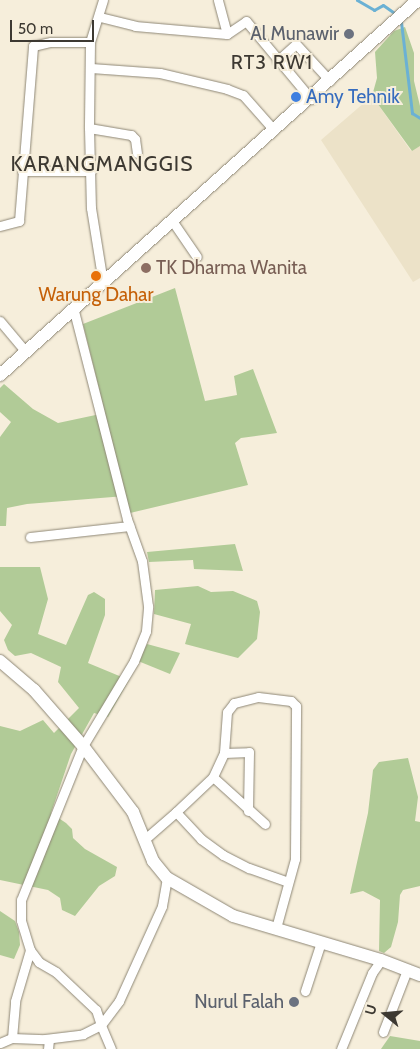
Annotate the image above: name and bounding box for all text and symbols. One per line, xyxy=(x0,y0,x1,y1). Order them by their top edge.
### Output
scale bar xyxy=(12,10,96,42)
text: 50 m xyxy=(18,20,53,38)
place label: Al Munawir xyxy=(250,23,339,45)
marker: Al Munawir xyxy=(343,28,355,40)
district label: RT3 RW1 xyxy=(230,50,314,74)
place label: Amy Tehnik xyxy=(306,86,400,108)
marker: Amy Tehnik xyxy=(290,91,302,103)
district label: KARANGMANGGIS xyxy=(9,151,195,177)
place label: TK Dharma Wanita xyxy=(156,257,307,279)
marker: TK Dharma Wanita xyxy=(140,262,152,274)
marker: Warung Dahar xyxy=(90,270,102,282)
place label: Warung Dahar xyxy=(39,284,153,306)
north arrow xyxy=(360,989,410,1039)
place label: Nurul Falah xyxy=(194,991,284,1013)
marker: Nurul Falah xyxy=(288,996,300,1008)
text: U xyxy=(361,1002,381,1017)

